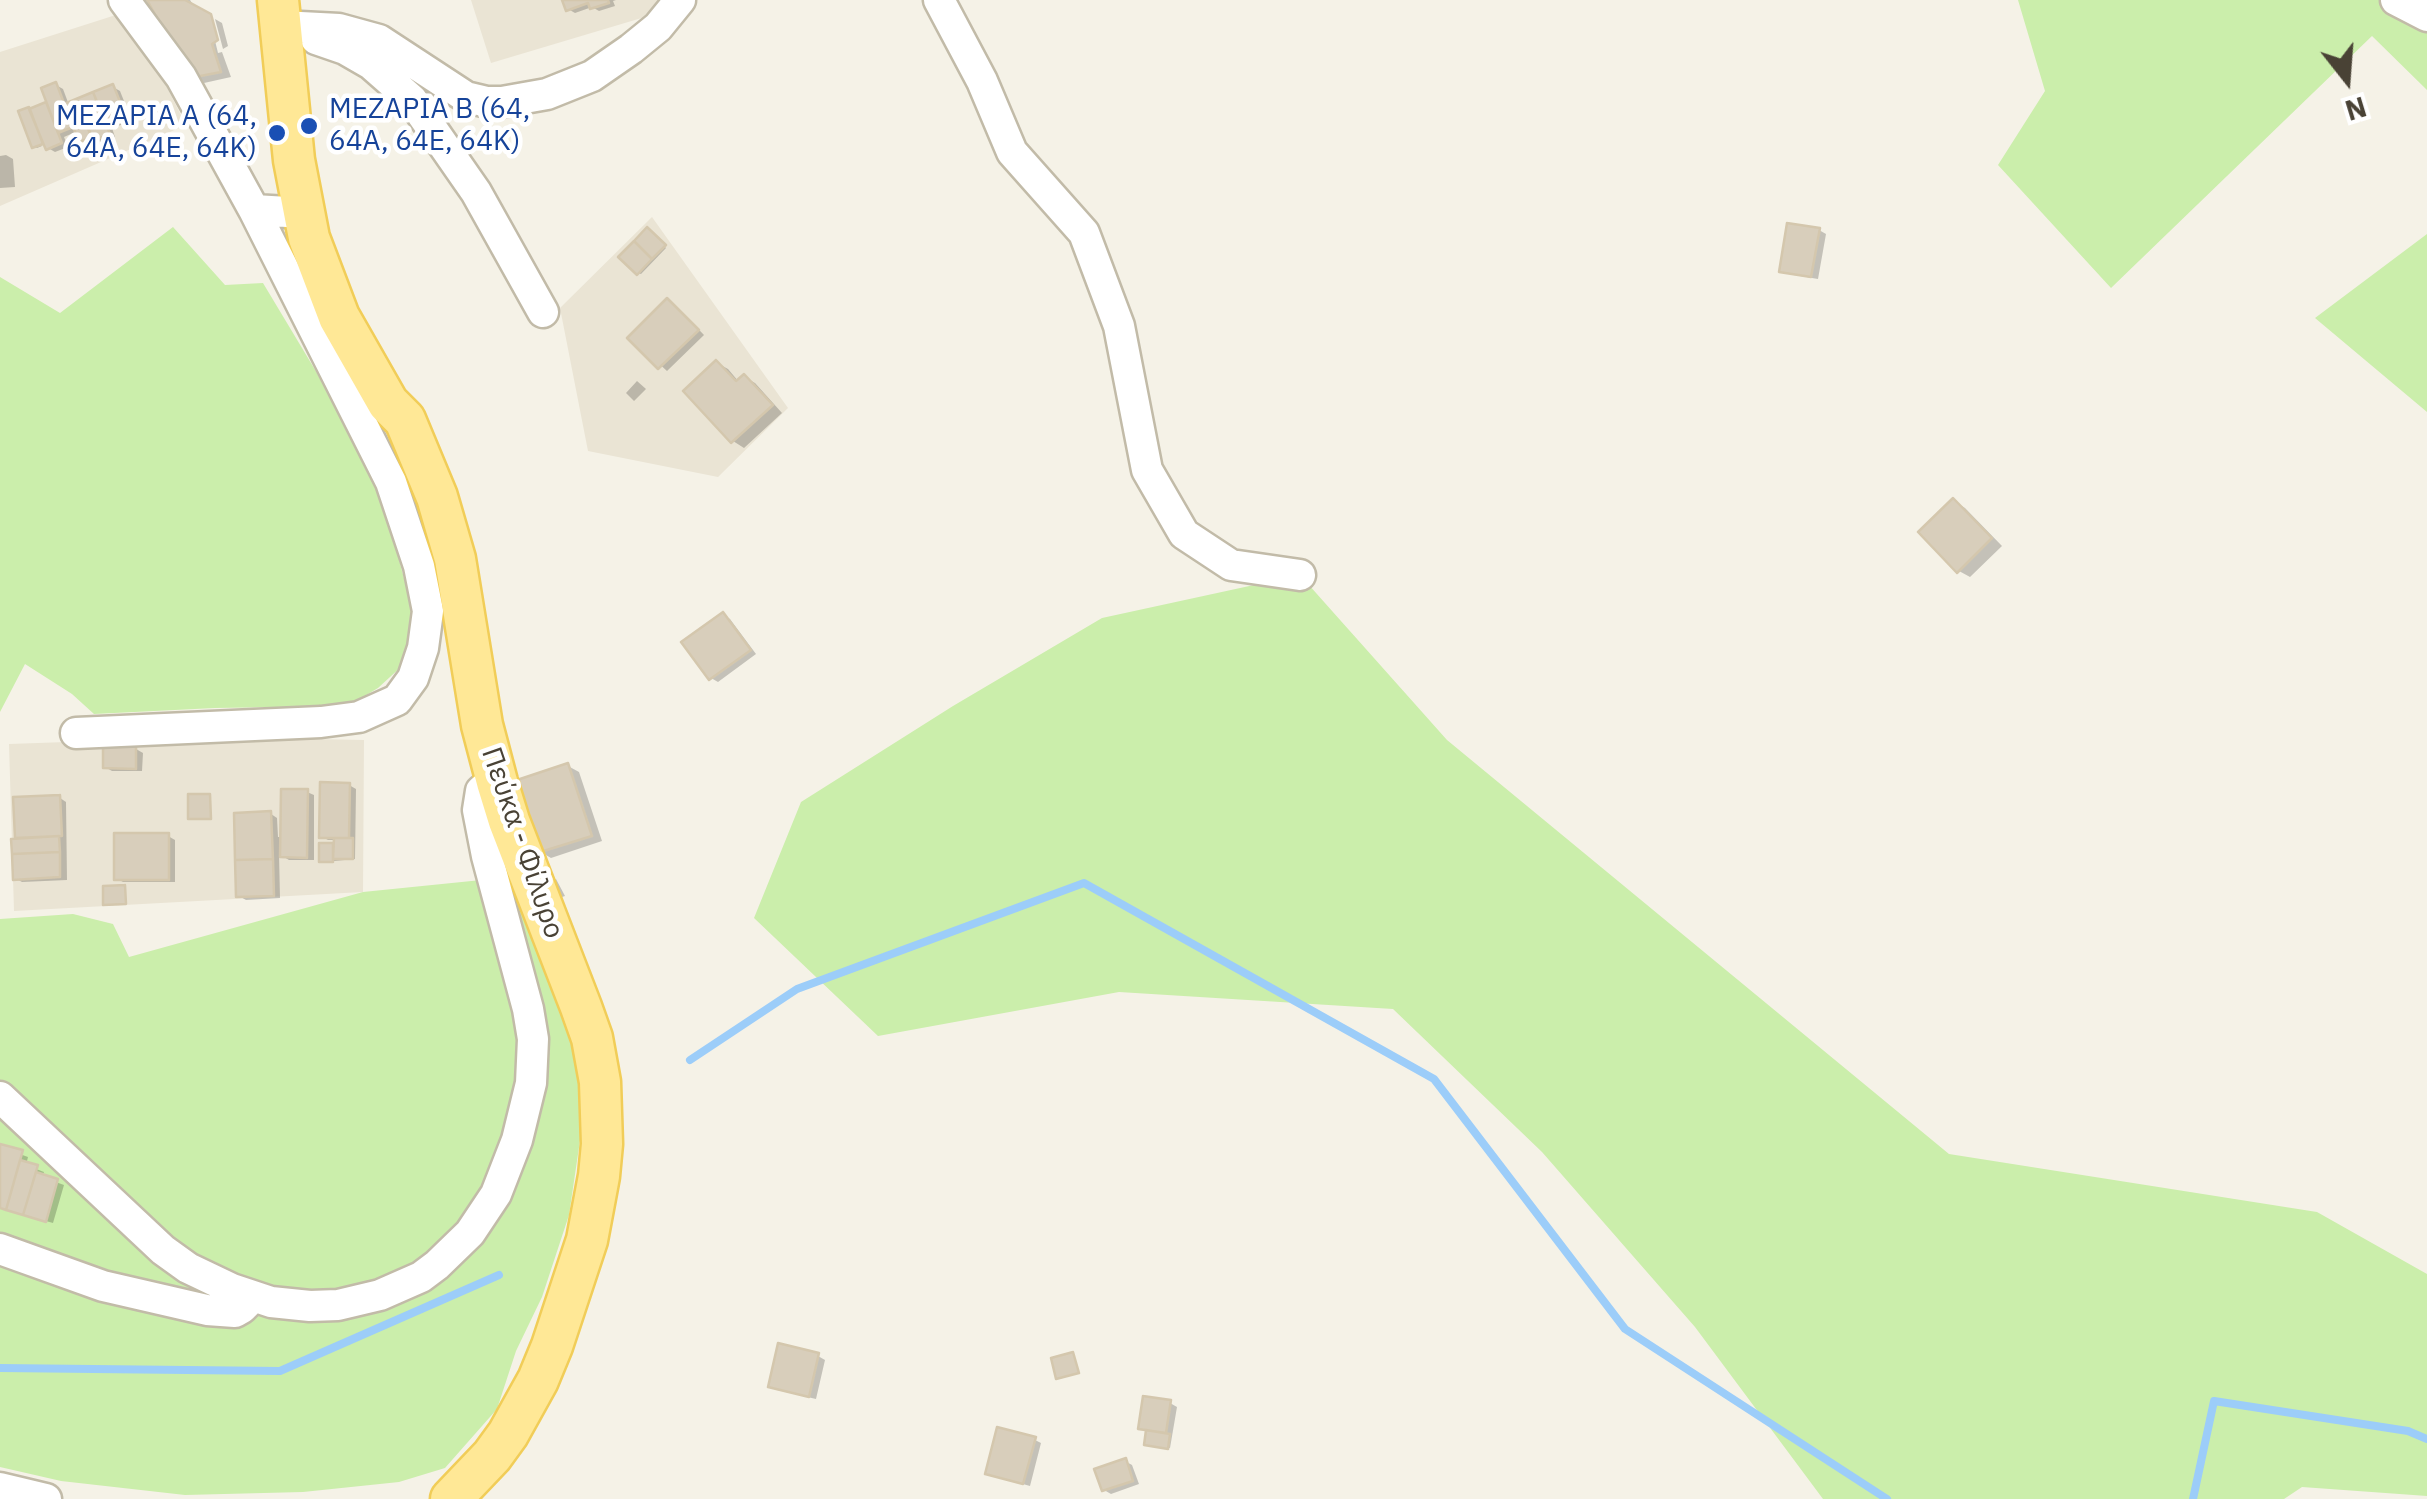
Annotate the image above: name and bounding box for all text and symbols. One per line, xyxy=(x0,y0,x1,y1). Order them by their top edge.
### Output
north arrow xyxy=(2297,30,2397,130)
text: N xyxy=(2341,89,2371,130)
place label: ΜΕΖΑΡΙΑ B (64, 64Α, 64Ε, 64Κ) xyxy=(329,93,530,159)
place label: ΜΕΖΑΡΙΑ A (64, 64Α, 64Ε, 64Κ) xyxy=(56,100,257,166)
marker: ΜΕΖΑΡΙΑ B (64, 64Α, 64Ε, 64Κ) xyxy=(298,115,320,137)
marker: ΜΕΖΑΡΙΑ A (64, 64Α, 64Ε, 64Κ) xyxy=(266,122,288,144)
street label: Πεύκα - Φίλυρο xyxy=(474,743,570,943)

